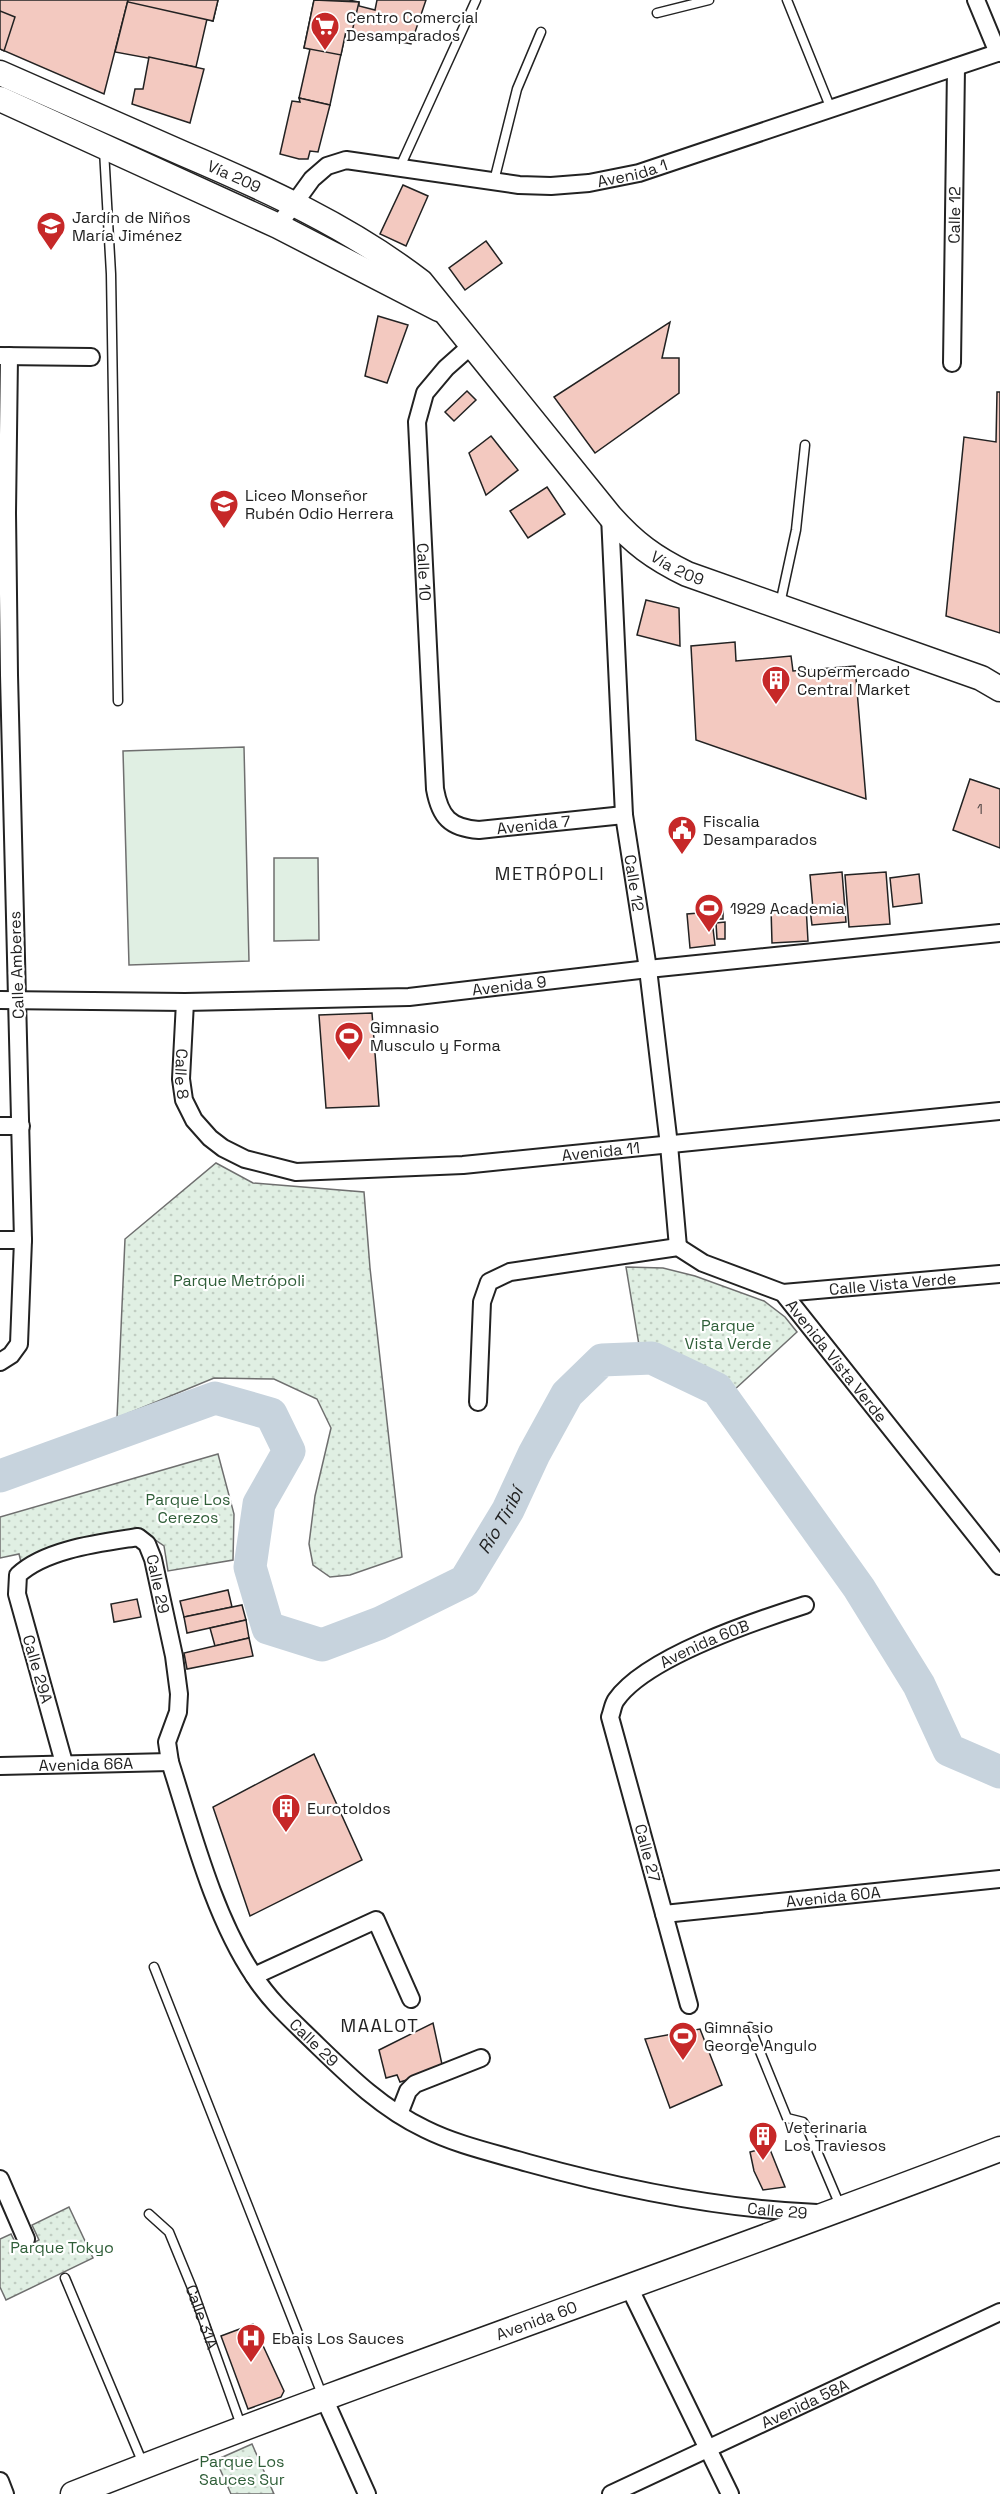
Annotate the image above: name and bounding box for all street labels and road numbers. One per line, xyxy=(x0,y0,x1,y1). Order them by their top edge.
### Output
street label: Avenida 1 xyxy=(595,154,670,192)
street label: Vía 209 xyxy=(204,155,264,198)
street label: Calle 12 xyxy=(944,186,965,244)
street label: Calle 10 xyxy=(412,543,436,601)
street label: Vía 209 xyxy=(647,546,707,590)
street label: Avenida 7 xyxy=(496,811,571,839)
street label: Calle 12 xyxy=(619,853,649,913)
street label: Calle Amberes xyxy=(4,911,29,1019)
street label: Avenida 9 xyxy=(471,971,548,1001)
street label: Calle 8 xyxy=(170,1048,194,1101)
street label: Avenida 11 xyxy=(561,1137,641,1166)
street label: Calle Vista Verde xyxy=(828,1268,957,1300)
street label: Avenida Vista Verde xyxy=(781,1295,892,1427)
street label: Calle 29 xyxy=(141,1552,175,1616)
street label: Avenida 60B xyxy=(656,1615,752,1673)
street label: Calle 29A xyxy=(18,1632,57,1706)
street label: Avenida 66A xyxy=(38,1753,134,1776)
street label: Calle 27 xyxy=(630,1822,665,1885)
street label: Avenida 60A xyxy=(785,1882,882,1912)
street label: Calle 29 xyxy=(285,2014,343,2071)
street label: Calle 29 xyxy=(746,2198,808,2224)
street label: Calle 31A xyxy=(181,2282,223,2352)
street label: Avenida 60 xyxy=(493,2296,580,2345)
street label: Avenida 58A xyxy=(758,2374,852,2433)

